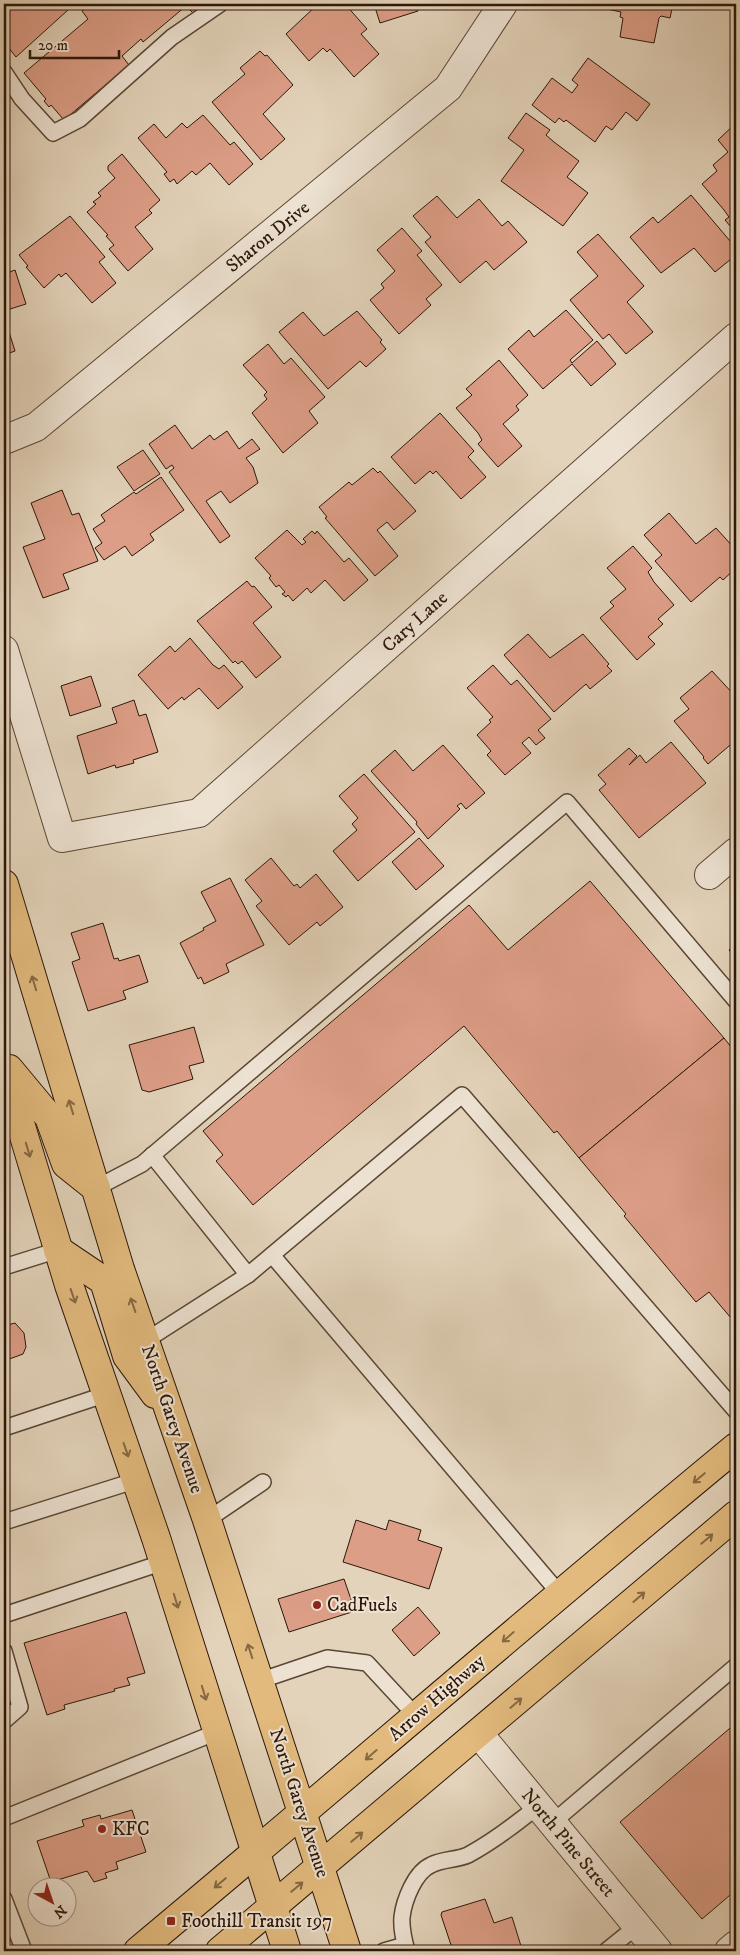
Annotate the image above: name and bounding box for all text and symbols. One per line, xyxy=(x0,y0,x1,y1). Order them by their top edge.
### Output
scale bar xyxy=(30,28,119,60)
text: 20 m xyxy=(38,36,68,55)
street label: Sharon Drive xyxy=(222,196,314,278)
street label: Cary Lane xyxy=(377,586,453,657)
one-way arrow xyxy=(28,975,38,991)
one-way arrow xyxy=(66,1100,76,1116)
one-way arrow xyxy=(23,1141,33,1157)
one-way arrow xyxy=(69,1288,78,1304)
one-way arrow xyxy=(128,1298,137,1313)
street label: North Garey Avenue xyxy=(136,1342,208,1496)
one-way arrow xyxy=(122,1442,131,1457)
one-way arrow xyxy=(692,1472,705,1483)
one-way arrow xyxy=(701,1534,714,1545)
one-way arrow xyxy=(633,1591,646,1603)
one-way arrow xyxy=(171,1593,181,1609)
place label: CadFuels xyxy=(327,1594,397,1617)
marker: CadFuels xyxy=(311,1599,323,1611)
one-way arrow xyxy=(501,1631,514,1643)
one-way arrow xyxy=(244,1643,254,1659)
street label: Arrow Highway xyxy=(384,1649,491,1746)
one-way arrow xyxy=(200,1684,210,1700)
one-way arrow xyxy=(509,1697,522,1708)
street label: North Garey Avenue xyxy=(264,1725,334,1881)
one-way arrow xyxy=(365,1749,378,1760)
street label: North Pine Street xyxy=(516,1784,620,1902)
place label: KFC xyxy=(112,1818,150,1841)
marker: KFC xyxy=(96,1823,108,1835)
one-way arrow xyxy=(350,1831,363,1842)
one-way arrow xyxy=(213,1877,226,1888)
north arrow xyxy=(28,1878,78,1928)
one-way arrow xyxy=(290,1881,303,1892)
text: N xyxy=(49,1901,70,1922)
place label: Foothill Transit 197 xyxy=(181,1910,332,1933)
marker: Foothill Transit 197 xyxy=(165,1915,177,1927)

